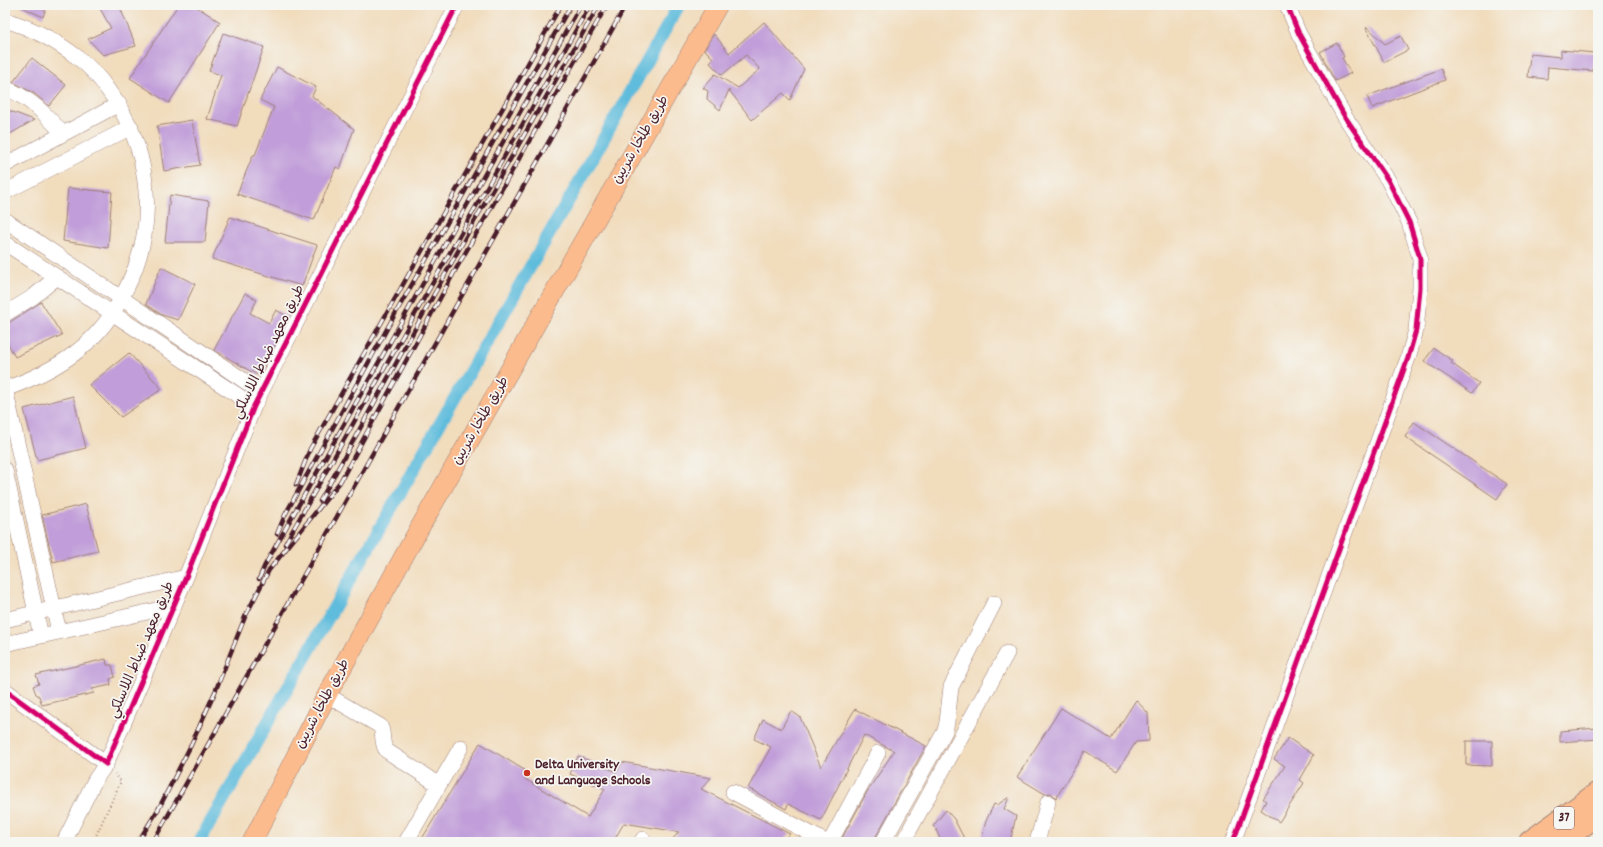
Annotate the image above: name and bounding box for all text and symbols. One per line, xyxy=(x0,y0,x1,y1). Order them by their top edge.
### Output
street label: طريق طلخا, شربين xyxy=(607,92,675,188)
street label: طريق معهد ضباط اللاسلكي xyxy=(228,282,311,423)
street label: طريق طلخا, شربين xyxy=(447,373,515,469)
street label: طريق معهد ضباط اللاسلكي xyxy=(104,578,181,722)
street label: طريق طلخا, شربين xyxy=(291,655,355,753)
place label: Delta University and Language Schools xyxy=(535,755,651,791)
marker: Delta University and Language Schools xyxy=(522,768,532,778)
road number: 37 xyxy=(1554,807,1574,829)

